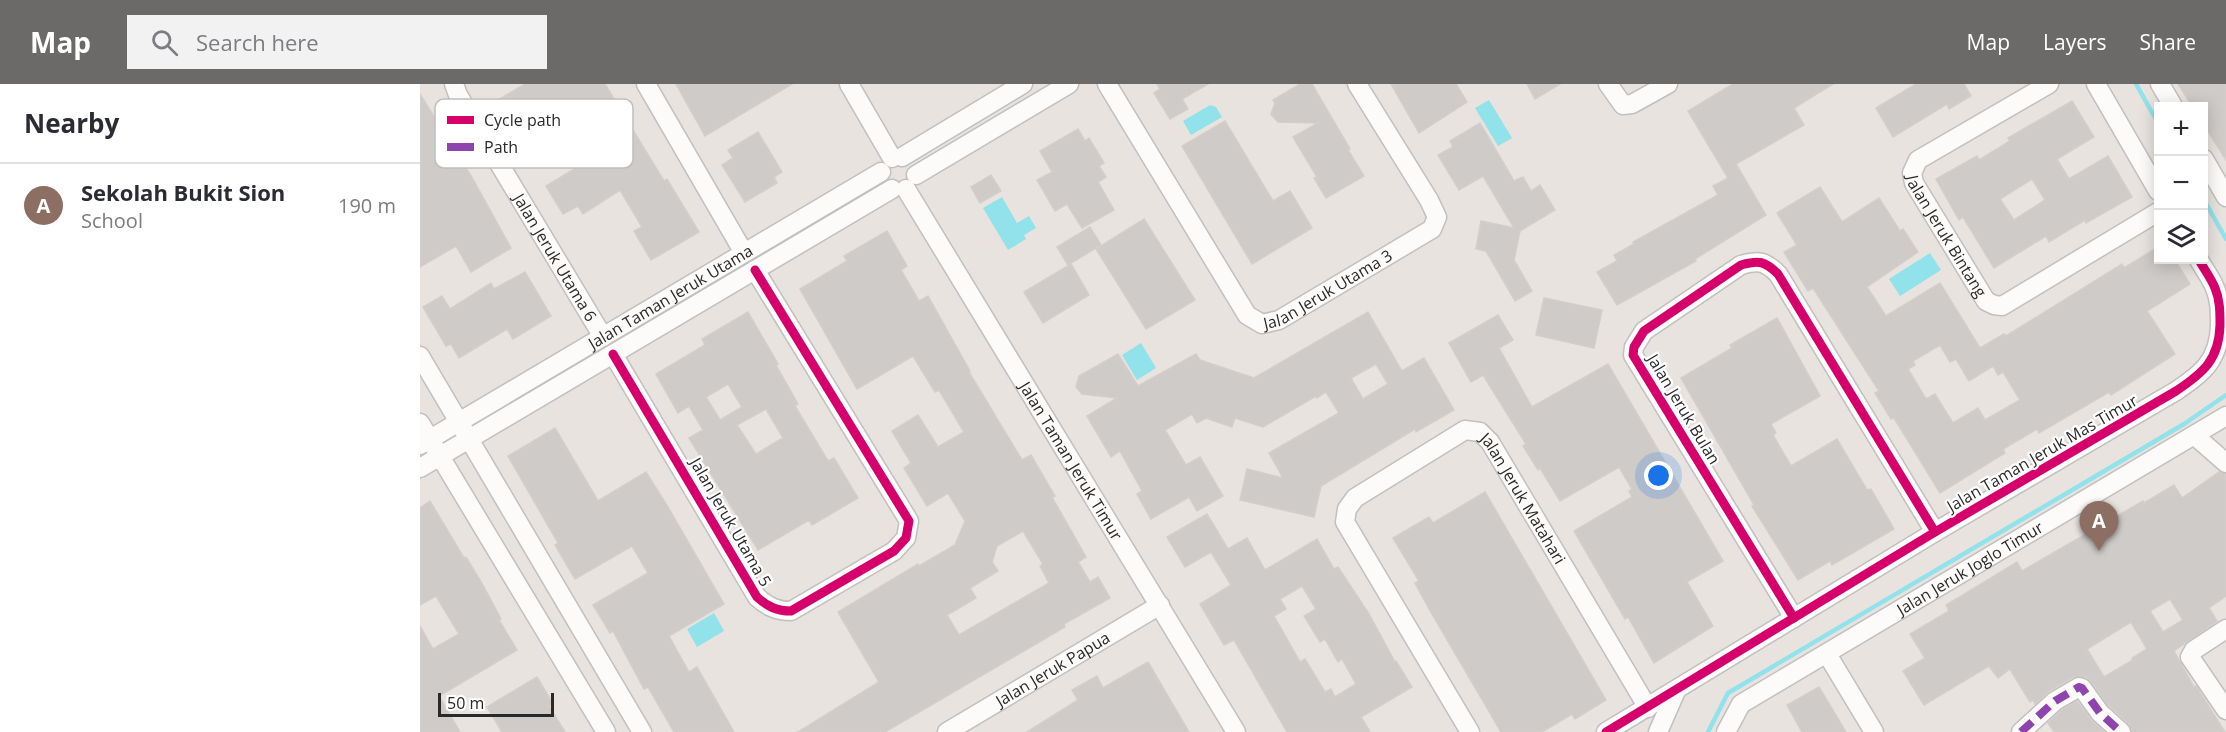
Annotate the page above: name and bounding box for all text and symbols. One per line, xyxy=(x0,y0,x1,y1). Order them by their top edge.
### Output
search box xyxy=(127,15,547,69)
text: Map xyxy=(30,23,91,61)
icon: search xyxy=(148,26,181,59)
text: Search here xyxy=(196,27,319,57)
text: Map xyxy=(1967,28,2010,56)
text: Layers xyxy=(2043,28,2107,56)
text: Share xyxy=(2140,28,2196,56)
legend xyxy=(435,99,633,168)
map controls xyxy=(2154,102,2208,264)
button: + xyxy=(2154,102,2208,156)
text: Nearby xyxy=(24,105,119,141)
text: Cycle path xyxy=(484,109,561,131)
text: Path xyxy=(484,136,518,158)
button: − xyxy=(2154,156,2208,210)
street label: Jalan Jeruk Bintang xyxy=(1901,171,1992,302)
text: Sekolah Bukit Sion xyxy=(81,177,285,207)
street label: Jalan Jeruk Utama 6 xyxy=(507,188,602,325)
text: A xyxy=(37,192,50,219)
text: 190 m xyxy=(338,192,396,219)
text: School xyxy=(81,207,143,234)
button: layers xyxy=(2154,210,2208,264)
street label: Jalan Taman Jeruk Utama xyxy=(582,239,757,355)
street label: Jalan Jeruk Utama 3 xyxy=(1259,244,1396,335)
street label: Jalan Jeruk Bulan xyxy=(1641,348,1726,468)
street label: Jalan Taman Jeruk Timur xyxy=(1014,376,1128,544)
street label: Jalan Taman Jeruk Mas Timur xyxy=(1941,389,2142,518)
street label: Jalan Jeruk Matahari xyxy=(1474,426,1571,568)
street label: Jalan Jeruk Utama 5 xyxy=(684,452,777,591)
your location xyxy=(1644,461,1673,490)
pin: A xyxy=(2080,502,2118,551)
street label: Jalan Jeruk Joglo Timur xyxy=(1891,516,2048,621)
street label: Jalan Jeruk Papua xyxy=(990,626,1114,713)
scale bar xyxy=(438,690,554,718)
text: 50 m xyxy=(447,692,484,714)

